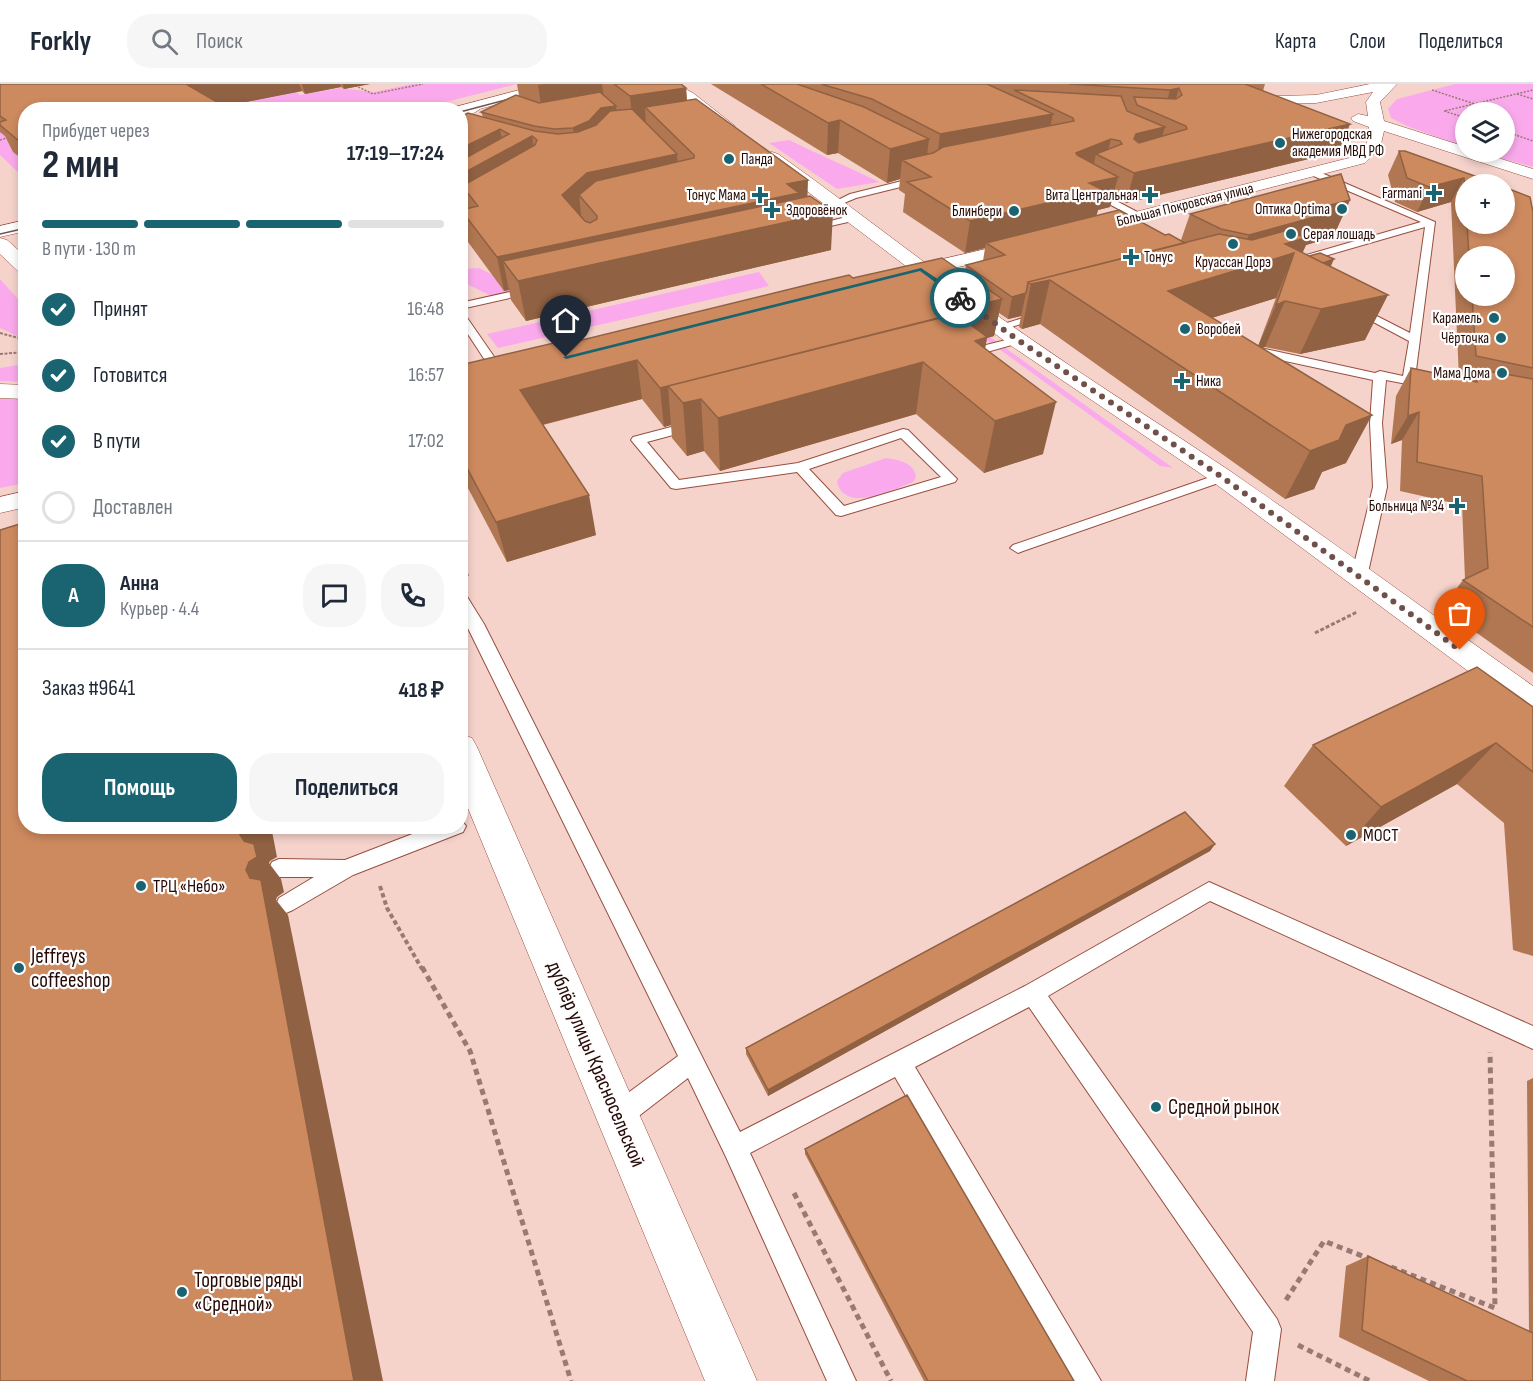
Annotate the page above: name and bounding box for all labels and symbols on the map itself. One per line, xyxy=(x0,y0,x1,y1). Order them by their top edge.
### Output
place label: Нижегородская академия МВД РФ xyxy=(1292,125,1384,161)
marker: Нижегородская академия МВД РФ xyxy=(1273,136,1287,150)
place label: Панда xyxy=(741,150,773,169)
marker: Панда xyxy=(722,152,736,166)
street label: Большая Покровская улица xyxy=(1115,179,1256,231)
place label: Farmani xyxy=(1382,184,1422,203)
place label: Тонус Мама xyxy=(687,186,746,205)
marker: Тонус Мама xyxy=(751,186,769,204)
place label: Вита Центральная xyxy=(1045,186,1138,205)
marker: Farmani xyxy=(1427,186,1441,200)
marker: Вита Центральная xyxy=(1143,188,1157,202)
place label: Оптика Optima xyxy=(1255,200,1330,219)
marker: Здоровёнок xyxy=(763,201,781,219)
place label: Здоровёнок xyxy=(786,201,848,220)
place label: Блинбери xyxy=(952,202,1002,221)
marker: Оптика Optima xyxy=(1335,202,1349,216)
marker: Блинбери xyxy=(1007,204,1021,218)
place label: Серая лошадь xyxy=(1303,225,1376,244)
marker: Серая лошадь xyxy=(1284,227,1298,241)
marker: Круассан Дорэ xyxy=(1226,237,1240,251)
marker: Тонус xyxy=(1122,248,1140,266)
place label: Тонус xyxy=(1144,248,1173,267)
place label: Круассан Дорэ xyxy=(1195,253,1271,272)
courier xyxy=(930,268,990,328)
pin xyxy=(540,295,591,357)
place label: Карамель xyxy=(1432,309,1482,328)
marker: Карамель xyxy=(1487,311,1501,325)
place label: Воробей xyxy=(1197,320,1241,339)
marker: Воробей xyxy=(1178,322,1192,336)
place label: Чёрточка xyxy=(1441,329,1489,348)
marker: Чёрточка xyxy=(1494,331,1508,345)
place label: Мама Дома xyxy=(1433,364,1490,383)
marker: Мама Дома xyxy=(1495,366,1509,380)
marker: Ника xyxy=(1173,372,1191,390)
place label: Ника xyxy=(1196,372,1221,391)
place label: Больница №34 xyxy=(1369,497,1444,516)
marker: Больница №34 xyxy=(1448,497,1466,515)
pin xyxy=(1434,588,1485,650)
place label: МОСТ xyxy=(1363,825,1398,846)
marker: МОСТ xyxy=(1344,828,1358,842)
place label: ТРЦ «Небо» xyxy=(153,876,225,897)
marker: ТРЦ «Небо» xyxy=(134,879,148,893)
place label: Jeffreys coffeeshop xyxy=(30,944,110,993)
street label: дублёр улицы Красносельской xyxy=(541,957,651,1171)
marker: Jeffreys coffeeshop xyxy=(12,961,26,975)
place label: Средной рынок xyxy=(1168,1095,1279,1120)
marker: Средной рынок xyxy=(1149,1100,1163,1114)
place label: Торговые ряды «Средной» xyxy=(194,1268,302,1317)
marker: Торговые ряды «Средной» xyxy=(175,1285,189,1299)

